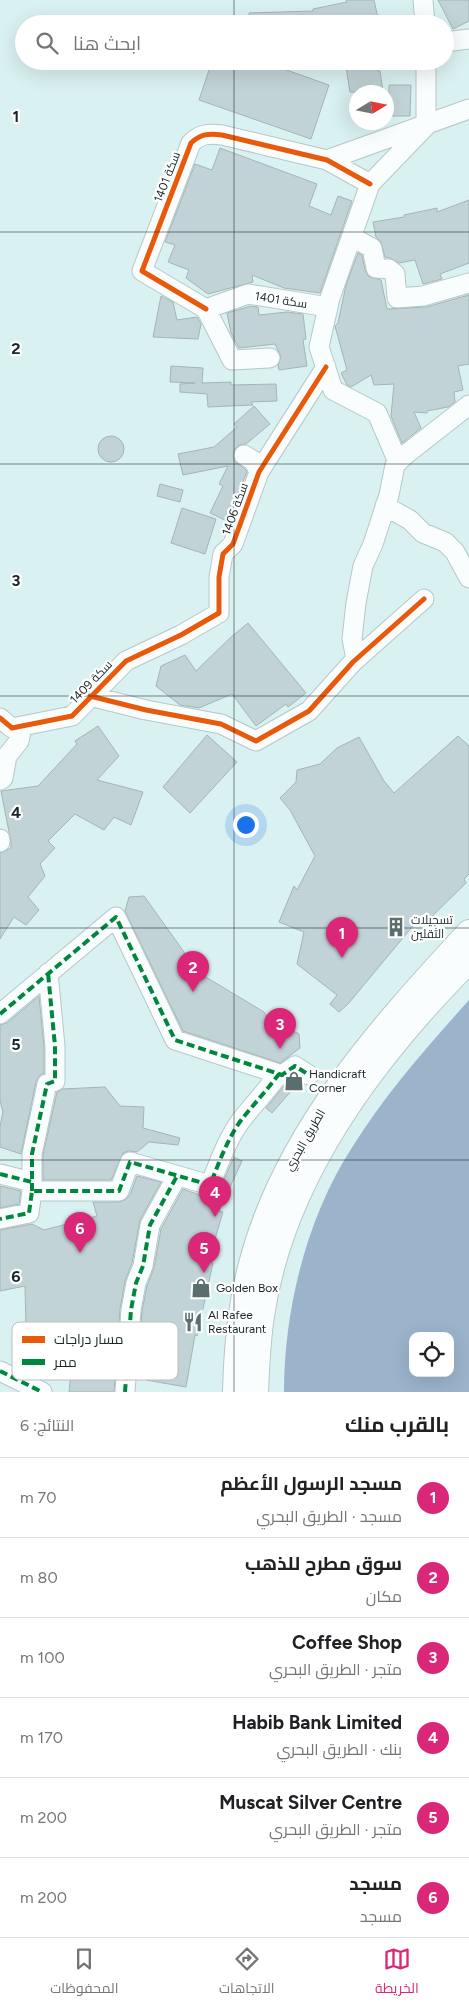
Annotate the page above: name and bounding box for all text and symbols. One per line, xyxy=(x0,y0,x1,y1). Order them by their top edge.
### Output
search box xyxy=(15,15,454,70)
icon: search xyxy=(33,29,61,57)
text: ابحث هنا xyxy=(73,32,141,55)
north arrow xyxy=(349,85,394,130)
text: 1 xyxy=(13,107,19,126)
street label: 1401 سكة xyxy=(151,150,183,204)
street label: سكة 1401 xyxy=(254,289,308,311)
text: 2 xyxy=(11,339,21,358)
street label: 1406 سكة xyxy=(219,481,251,537)
text: 3 xyxy=(12,571,21,590)
street label: 1409 سكة xyxy=(67,657,115,707)
text: 4 xyxy=(11,803,21,822)
your location xyxy=(233,812,259,838)
place label: تسجيلات الثقلين xyxy=(411,913,454,941)
building icon: تسجيلات الثقلين xyxy=(385,916,407,938)
pin: 1 xyxy=(326,917,358,958)
pin: 2 xyxy=(177,951,209,992)
pin: 3 xyxy=(264,1008,296,1049)
text: 5 xyxy=(11,1035,21,1054)
place label: Handicraft Corner xyxy=(309,1067,367,1095)
shop icon: Handicraft Corner xyxy=(283,1070,305,1092)
street label: الطريق البحري xyxy=(282,1107,331,1175)
pin: 4 xyxy=(199,1176,231,1217)
pin: 6 xyxy=(64,1212,96,1253)
pin: 5 xyxy=(188,1232,220,1273)
text: 6 xyxy=(11,1267,21,1286)
shop icon: Golden Box xyxy=(190,1277,212,1299)
place label: Golden Box xyxy=(216,1281,278,1295)
place label: Al Rafee Restaurant xyxy=(208,1308,267,1336)
restaurant icon: Al Rafee Restaurant xyxy=(182,1311,204,1333)
legend xyxy=(12,1322,178,1380)
text: مسار دراجات xyxy=(54,1331,123,1348)
map controls xyxy=(409,1332,454,1377)
button: locate xyxy=(409,1332,454,1377)
text: ممر xyxy=(53,1354,77,1371)
text: بالقرب منك xyxy=(345,1412,449,1437)
text: النتائج: 6 xyxy=(20,1416,74,1435)
text: مسجد الرسول الأعظم xyxy=(220,1472,402,1495)
text: 70 m xyxy=(20,1488,56,1507)
text: 1 xyxy=(430,1488,436,1507)
text: مسجد · الطريق البحري xyxy=(256,1507,402,1526)
text: سوق مطرح للذهب xyxy=(245,1552,402,1575)
text: 80 m xyxy=(20,1568,58,1587)
text: 2 xyxy=(428,1568,438,1587)
text: مكان xyxy=(366,1587,402,1606)
text: Coffee Shop xyxy=(292,1631,402,1654)
text: 100 m xyxy=(20,1648,65,1667)
text: 3 xyxy=(429,1648,437,1667)
text: متجر · الطريق البحري xyxy=(269,1660,402,1679)
text: Habib Bank Limited xyxy=(232,1711,402,1734)
text: 170 m xyxy=(20,1728,63,1747)
text: 4 xyxy=(428,1728,438,1747)
text: بنك · الطريق البحري xyxy=(276,1740,402,1759)
text: Muscat Silver Centre xyxy=(219,1791,402,1814)
text: 200 m xyxy=(20,1808,67,1827)
text: 5 xyxy=(428,1808,438,1827)
text: متجر · الطريق البحري xyxy=(269,1820,402,1839)
text: مسجد xyxy=(349,1872,402,1895)
text: 200 m xyxy=(20,1888,67,1907)
text: 6 xyxy=(428,1888,438,1907)
text: مسجد xyxy=(360,1907,402,1926)
tab: المحفوظات xyxy=(50,1945,118,2001)
tab: الاتجاهات xyxy=(219,1945,274,2001)
tab: الخريطة xyxy=(375,1945,419,2001)

